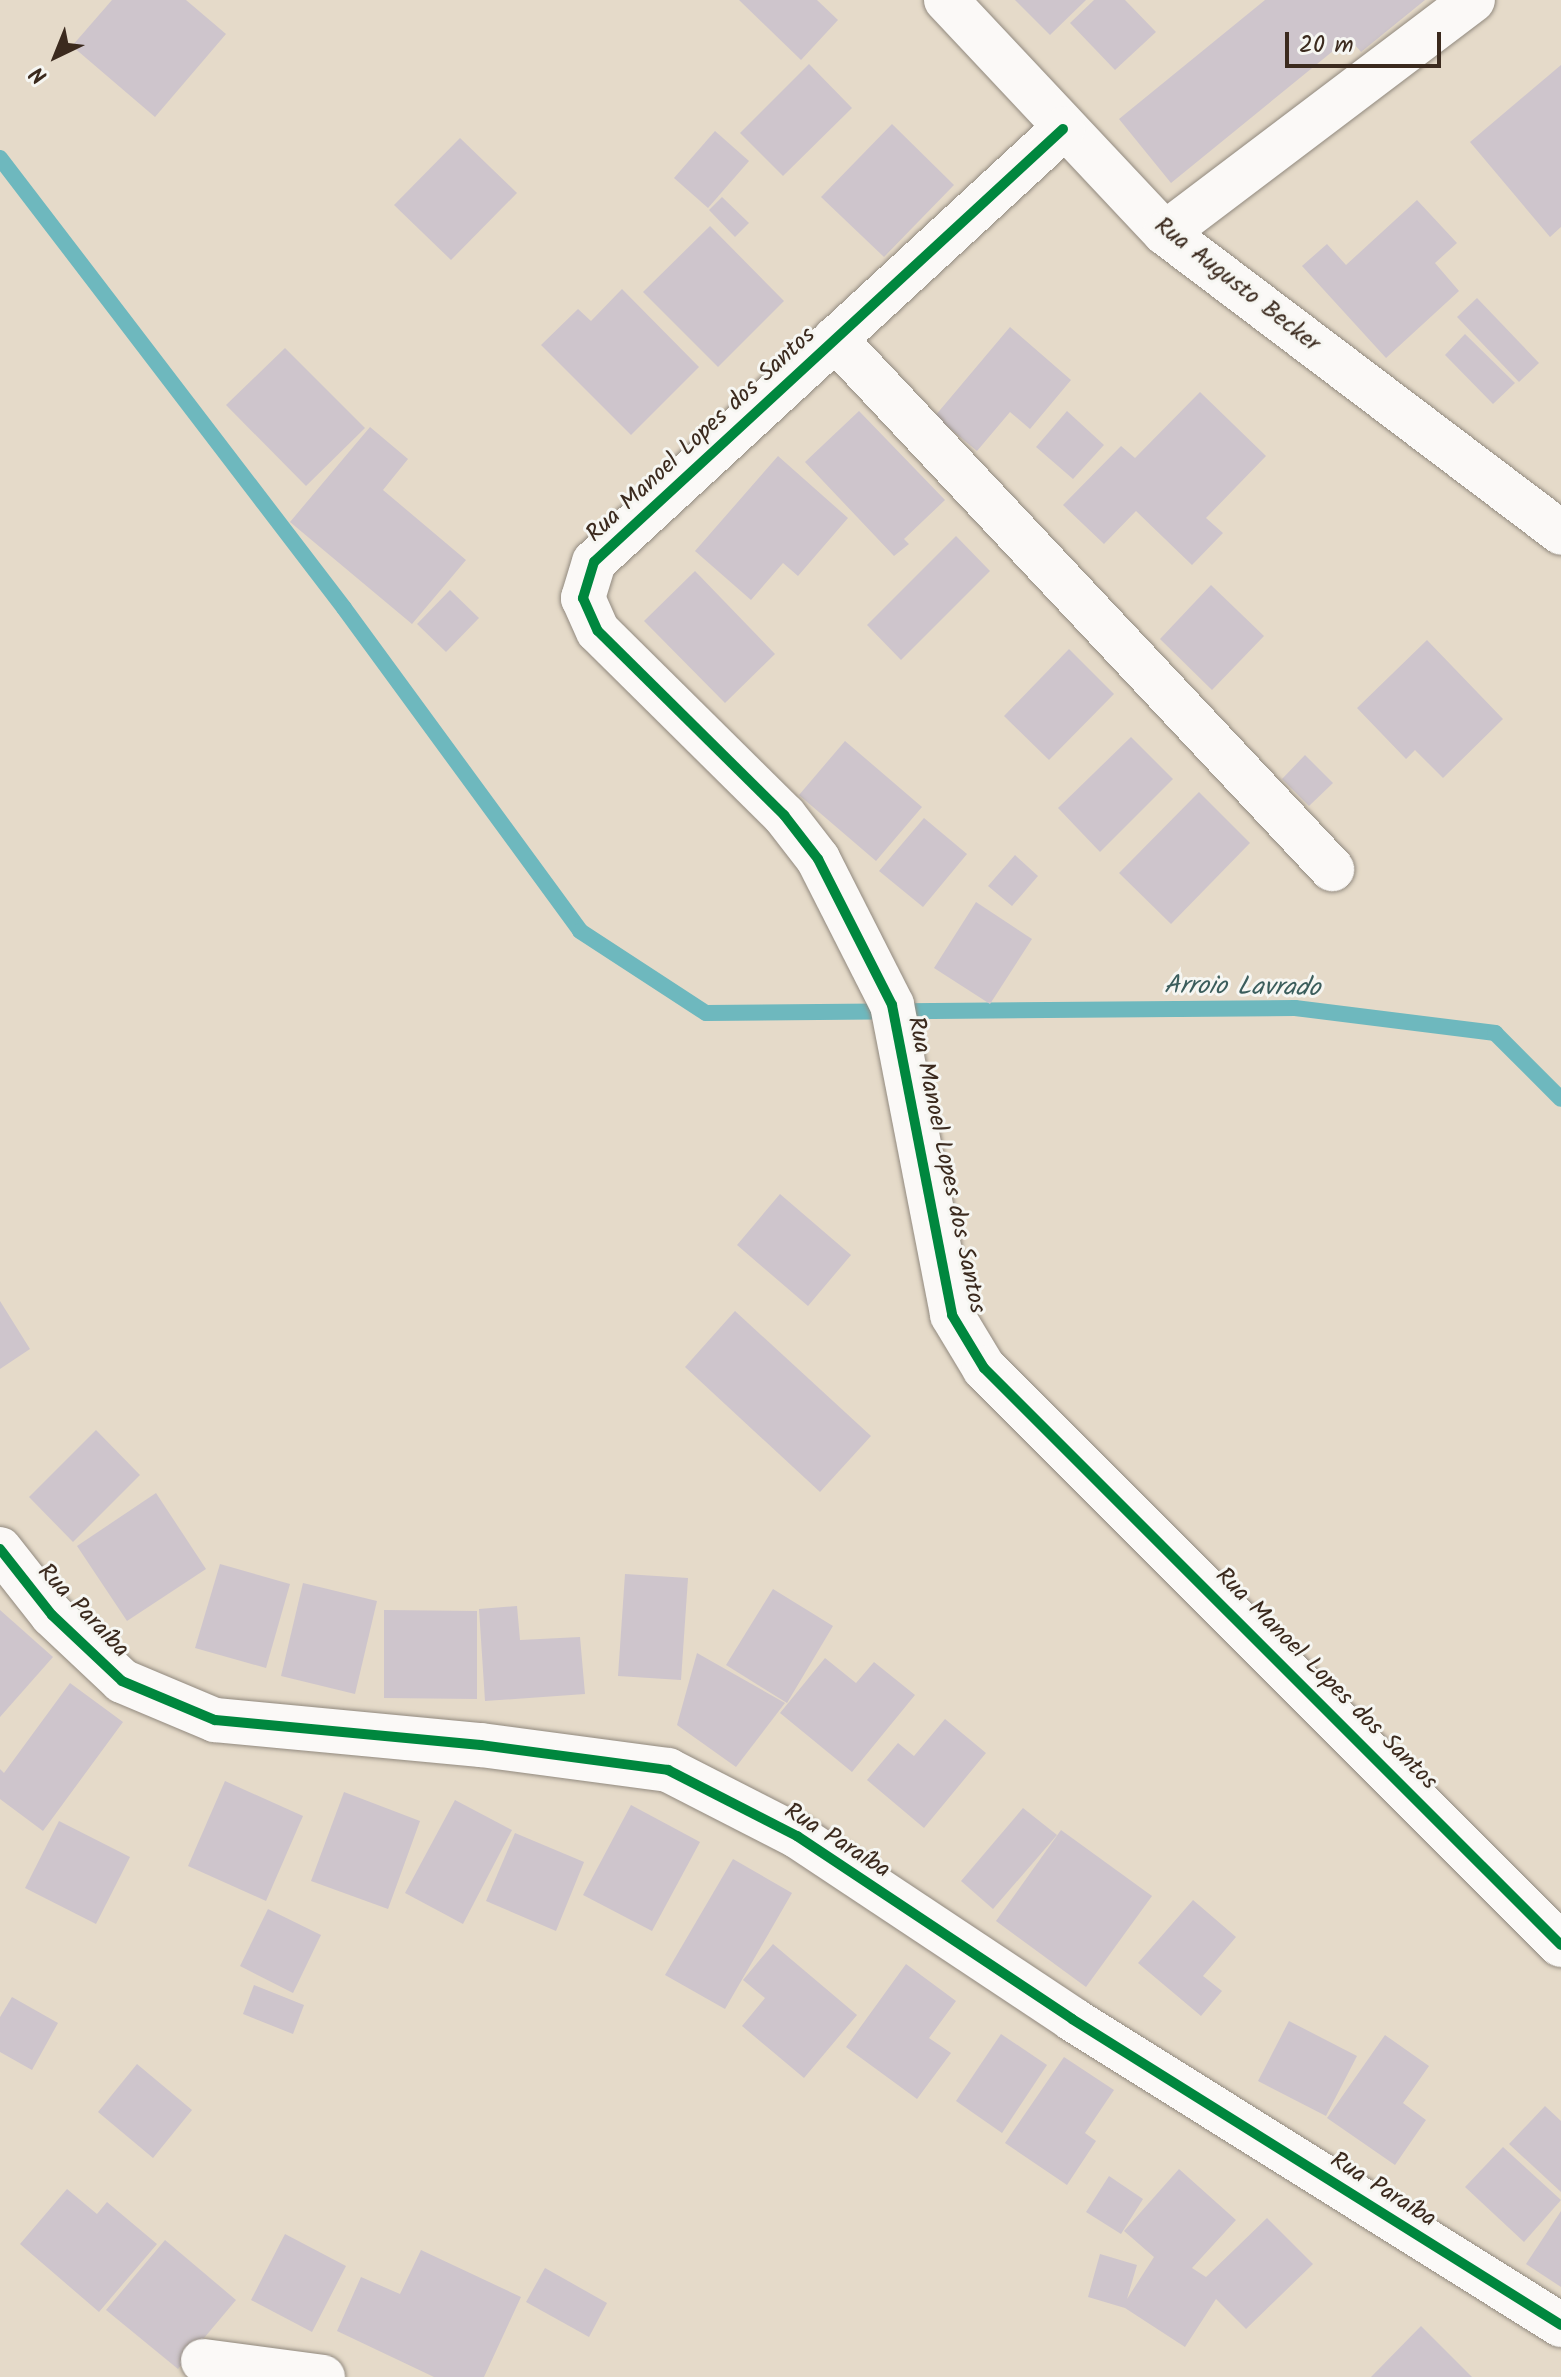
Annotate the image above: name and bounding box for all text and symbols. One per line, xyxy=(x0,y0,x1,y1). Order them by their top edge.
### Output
north arrow xyxy=(16,16,96,96)
scale bar xyxy=(1289,16,1445,66)
text: 20 m xyxy=(1299,26,1354,65)
text: N xyxy=(22,56,56,91)
street label: Rua Augusto Becker xyxy=(1148,211,1326,359)
street label: Rua Manoel Lopes dos Santos xyxy=(581,321,821,549)
water label: Arroio Lavrado xyxy=(1164,971,1320,1005)
street label: Rua Manoel Lopes dos Santos xyxy=(900,1014,992,1316)
street label: Rua Paraíba xyxy=(31,1558,135,1664)
street label: Rua Manoel Lopes dos Santos xyxy=(1209,1562,1443,1796)
street label: Rua Paraíba xyxy=(779,1797,895,1885)
street label: Rua Paraíba xyxy=(1325,2146,1441,2234)

